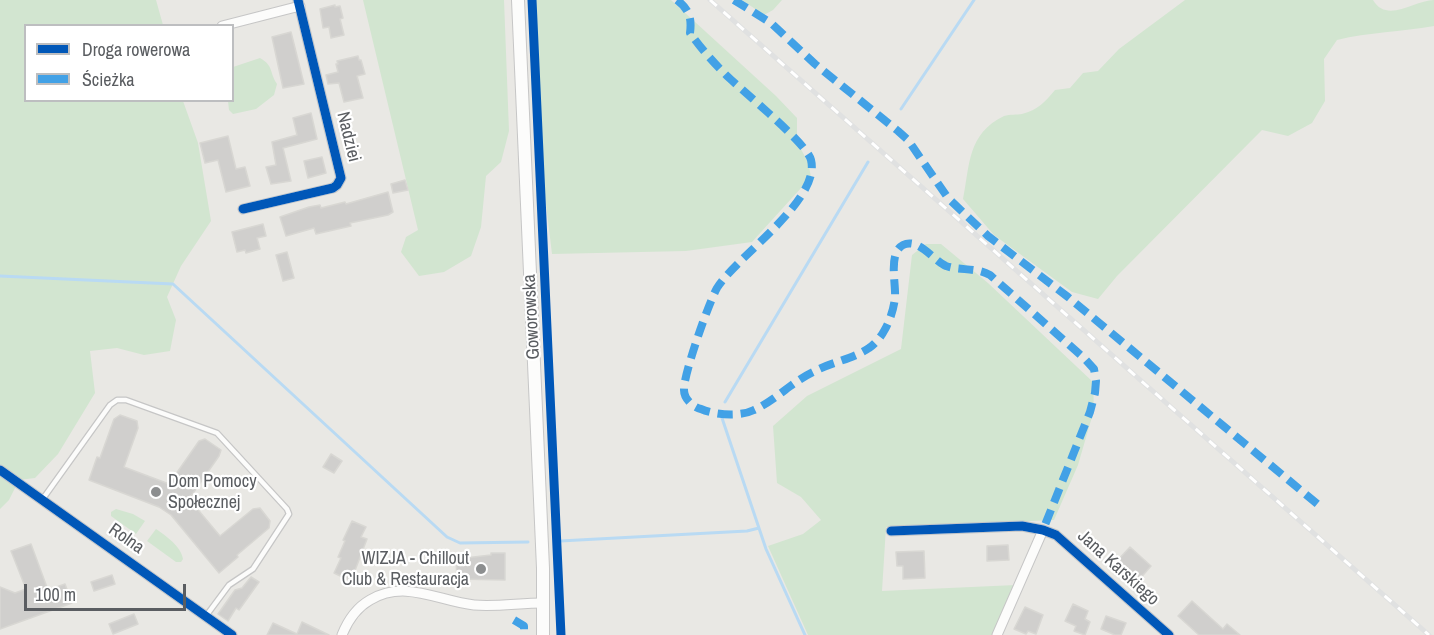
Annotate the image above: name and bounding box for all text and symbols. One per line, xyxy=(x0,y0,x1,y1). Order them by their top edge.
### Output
legend xyxy=(24,24,234,102)
text: Droga rowerowa xyxy=(82,37,190,62)
text: Ścieżka xyxy=(82,67,135,92)
street label: Nadziei xyxy=(331,110,365,164)
street label: Goworowska xyxy=(519,274,545,360)
place label: Dom Pomocy Społecznej xyxy=(168,471,257,514)
marker: Dom Pomocy Społecznej xyxy=(149,485,163,499)
street label: Rolna xyxy=(104,519,148,559)
street label: Jana Karskiego xyxy=(1073,526,1163,610)
place label: WIZJA - Chillout Club & Restauracja xyxy=(342,548,469,590)
marker: WIZJA - Chillout Club & Restauracja xyxy=(474,562,488,576)
scale bar xyxy=(27,572,189,610)
text: 100 m xyxy=(35,582,76,607)

